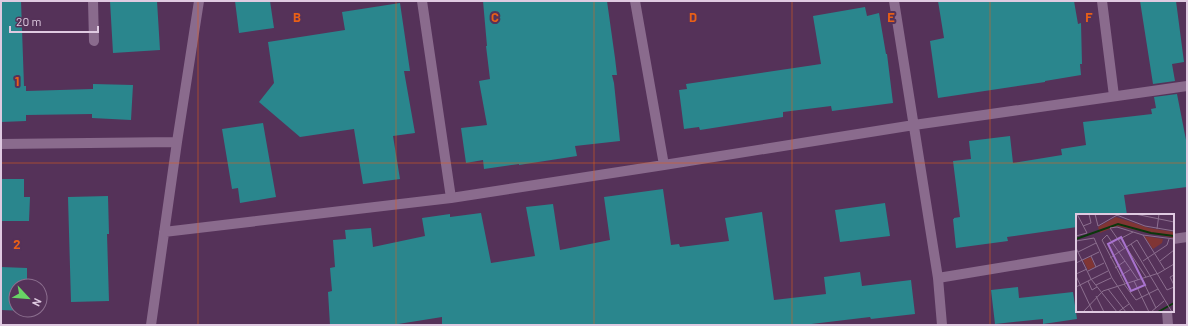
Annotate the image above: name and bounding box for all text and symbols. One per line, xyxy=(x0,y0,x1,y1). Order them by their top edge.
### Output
scale bar xyxy=(10,8,98,34)
text: B xyxy=(293,9,301,25)
text: C xyxy=(491,9,499,25)
text: D xyxy=(689,9,697,25)
text: E xyxy=(887,9,895,25)
text: F xyxy=(1085,9,1093,25)
text: 20 m xyxy=(16,14,42,28)
text: 1 xyxy=(15,73,19,89)
inset map xyxy=(1076,214,1174,312)
text: 2 xyxy=(13,236,21,252)
north arrow xyxy=(8,278,48,318)
text: N xyxy=(30,296,45,309)

